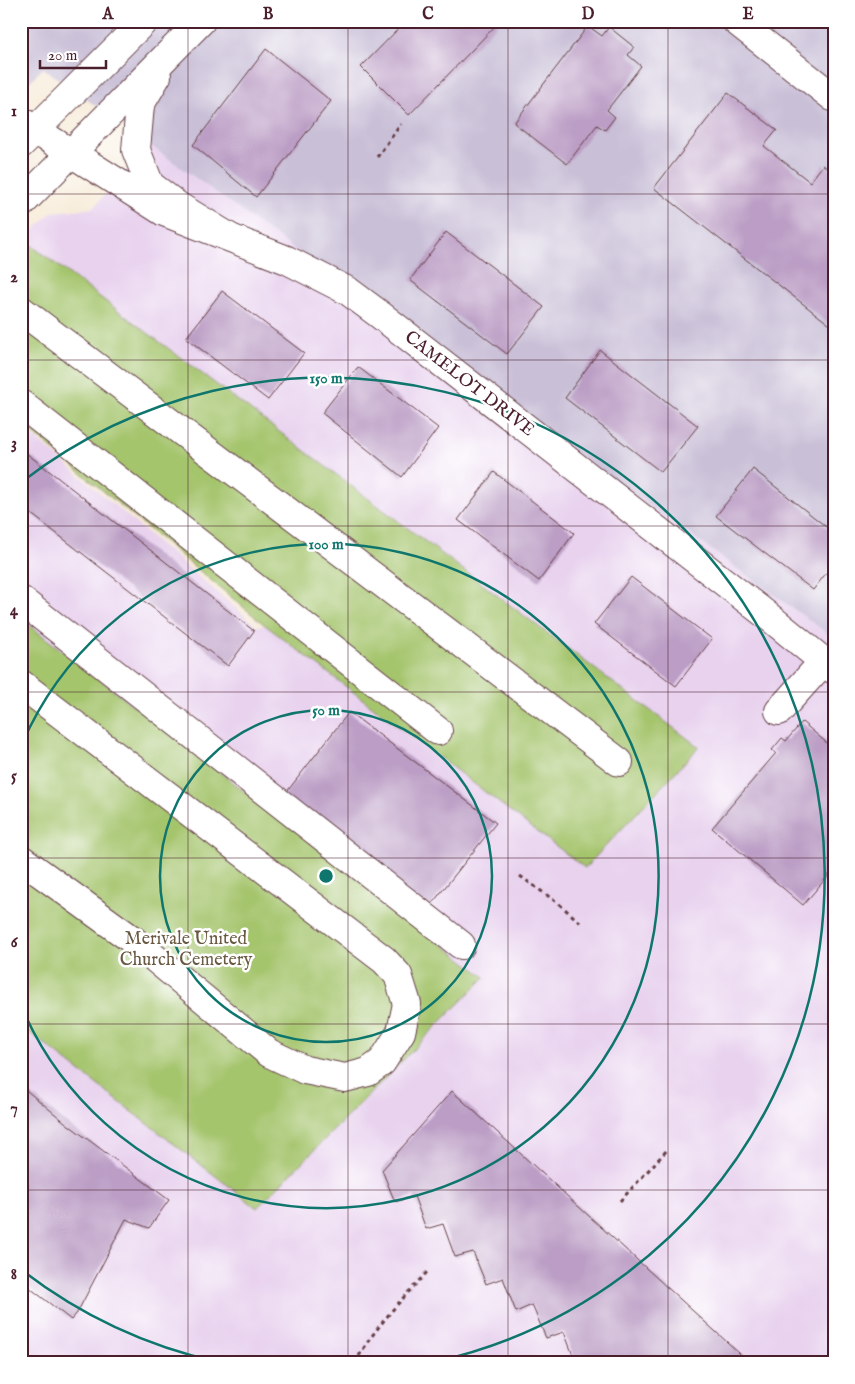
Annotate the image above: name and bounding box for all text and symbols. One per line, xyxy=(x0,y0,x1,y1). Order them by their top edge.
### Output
text: A xyxy=(102,5,115,25)
text: B xyxy=(263,5,274,25)
text: C xyxy=(422,5,434,25)
text: D xyxy=(582,5,595,25)
text: E xyxy=(742,5,754,25)
scale bar xyxy=(40,38,106,70)
text: 20 m xyxy=(48,46,78,65)
text: 1 xyxy=(11,102,17,122)
text: 2 xyxy=(10,268,18,288)
street label: CAMELOT DRIVE xyxy=(399,326,539,442)
text: 150 m xyxy=(309,369,343,388)
text: 3 xyxy=(11,434,17,454)
text: 100 m xyxy=(308,535,344,554)
text: 4 xyxy=(10,601,19,621)
text: 50 m xyxy=(312,701,340,720)
text: 5 xyxy=(11,767,17,787)
centre of rings xyxy=(317,867,335,885)
park label: Merivale United Church Cemetery xyxy=(120,928,252,972)
text: 6 xyxy=(11,933,19,953)
text: 7 xyxy=(10,1099,18,1119)
text: 8 xyxy=(11,1265,17,1285)

